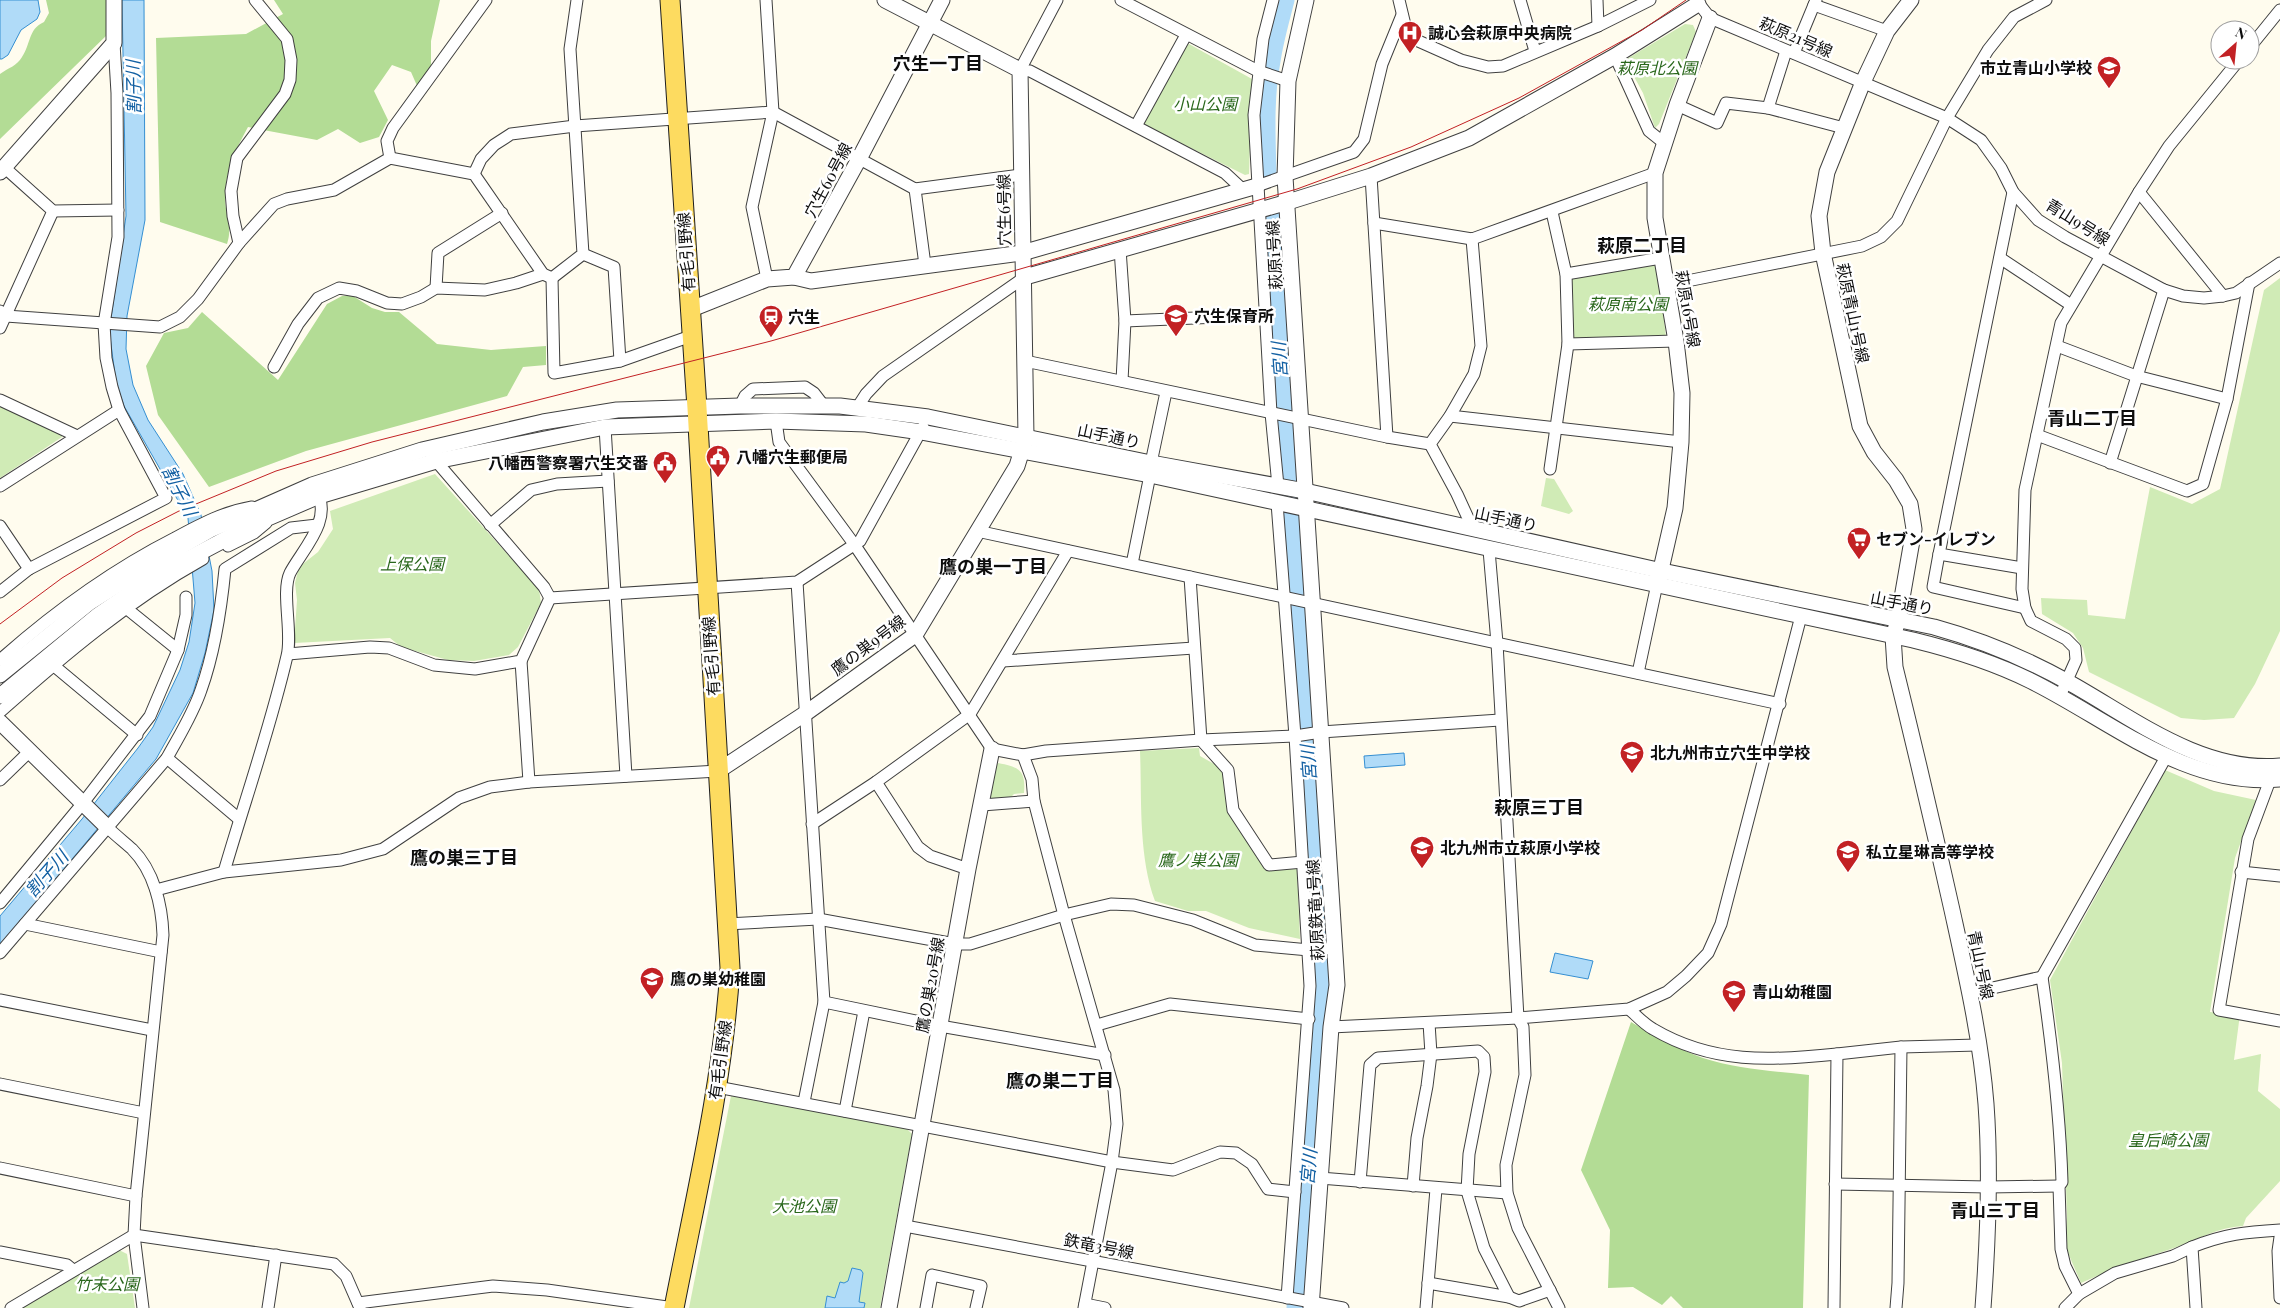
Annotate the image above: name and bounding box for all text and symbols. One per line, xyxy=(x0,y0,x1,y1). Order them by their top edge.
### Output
street label: 萩原21号線 xyxy=(1756,12,1836,61)
hospital icon: 誠心会萩原中央病院 xyxy=(1397,20,1423,54)
north arrow xyxy=(2210,20,2260,70)
place label: 誠心会萩原中央病院 xyxy=(1428,22,1572,43)
text: N xyxy=(2232,22,2250,44)
district label: 穴生一丁目 xyxy=(893,51,983,75)
school or university icon: 市立青山小学校 xyxy=(2096,55,2122,89)
park label: 萩原北公園 xyxy=(1617,57,1699,78)
place label: 市立青山小学校 xyxy=(1980,57,2092,78)
water label: 割子川 xyxy=(120,58,145,114)
park label: 小山公園 xyxy=(1173,93,1239,114)
street label: 穴生60号線 xyxy=(799,139,856,221)
street label: 穴生6号線 xyxy=(992,174,1015,246)
street label: 青山9号線 xyxy=(2042,194,2114,250)
street label: 有毛引野線 xyxy=(672,211,699,293)
street label: 萩原1号線 xyxy=(1261,220,1286,290)
district label: 萩原二丁目 xyxy=(1597,233,1687,257)
street label: 萩原青山1号線 xyxy=(1833,261,1874,365)
street label: 萩原16号線 xyxy=(1671,269,1706,349)
park label: 萩原南公園 xyxy=(1588,293,1670,314)
school or university icon: 穴生保育所 xyxy=(1163,303,1189,337)
station icon: 穴生 xyxy=(758,304,784,338)
place label: 穴生保育所 xyxy=(1194,305,1274,326)
place label: 穴生 xyxy=(788,306,820,327)
water label: 宮川 xyxy=(1266,339,1292,379)
district label: 青山二丁目 xyxy=(2047,406,2137,430)
street label: 山手通り xyxy=(1076,419,1143,452)
public building icon: 八幡穴生郵便局 xyxy=(705,444,731,478)
place label: 八幡穴生郵便局 xyxy=(736,446,848,467)
public building icon: 八幡西警察署穴生交番 xyxy=(652,450,678,484)
place label: 八幡西警察署穴生交番 xyxy=(488,452,648,473)
water label: 割子川 xyxy=(157,461,204,522)
street label: 山手通り xyxy=(1473,502,1540,535)
supermarket icon: セブン-イレブン xyxy=(1846,526,1872,560)
place label: セブン-イレブン xyxy=(1876,528,1996,549)
park label: 上保公園 xyxy=(380,553,446,574)
district label: 鷹の巣一丁目 xyxy=(939,554,1047,578)
street label: 山手通り xyxy=(1869,586,1936,619)
street label: 鷹の巣9号線 xyxy=(826,610,909,680)
street label: 有毛引野線 xyxy=(697,615,724,697)
school or university icon: 北九州市立穴生中学校 xyxy=(1619,740,1645,774)
water label: 宮川 xyxy=(1295,742,1321,782)
place label: 北九州市立穴生中学校 xyxy=(1650,742,1810,763)
district label: 萩原三丁目 xyxy=(1494,795,1584,819)
school or university icon: 北九州市立萩原小学校 xyxy=(1409,835,1435,869)
place label: 北九州市立萩原小学校 xyxy=(1440,837,1600,858)
school or university icon: 私立星琳高等学校 xyxy=(1835,839,1861,873)
place label: 私立星琳高等学校 xyxy=(1866,841,1994,862)
water label: 割子川 xyxy=(19,844,74,902)
district label: 鷹の巣三丁目 xyxy=(410,845,518,869)
park label: 鷹ノ巣公園 xyxy=(1158,849,1240,870)
street label: 萩原鉄竜1号線 xyxy=(1301,859,1328,961)
street label: 青山1号線 xyxy=(1964,929,1999,1001)
street label: 鷹の巣20号線 xyxy=(911,935,948,1035)
school or university icon: 鷹の巣幼稚園 xyxy=(639,966,665,1000)
place label: 鷹の巣幼稚園 xyxy=(670,968,766,989)
school or university icon: 青山幼稚園 xyxy=(1721,979,1747,1013)
place label: 青山幼稚園 xyxy=(1752,981,1832,1002)
street label: 有毛引野線 xyxy=(704,1019,735,1101)
district label: 鷹の巣二丁目 xyxy=(1006,1068,1114,1092)
park label: 皇后崎公園 xyxy=(2128,1129,2210,1150)
water label: 宮川 xyxy=(1294,1146,1322,1186)
park label: 大池公園 xyxy=(772,1195,838,1216)
district label: 青山三丁目 xyxy=(1950,1198,2040,1222)
street label: 鉄竜3号線 xyxy=(1062,1228,1136,1263)
park label: 竹末公園 xyxy=(75,1273,141,1294)

